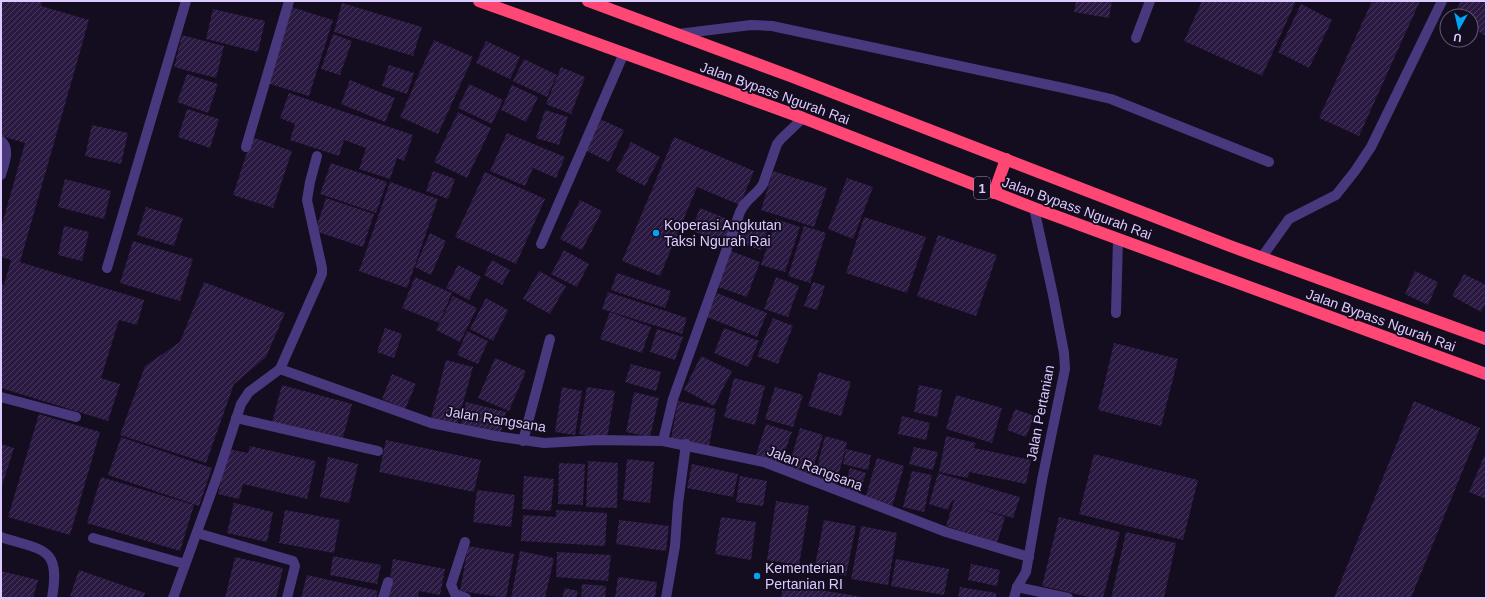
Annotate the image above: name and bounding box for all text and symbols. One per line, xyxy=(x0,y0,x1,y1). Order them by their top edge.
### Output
north arrow xyxy=(1439,8,1479,48)
text: U xyxy=(1453,31,1462,44)
street label: Jalan Bypass Ngurah Rai xyxy=(698,58,852,128)
street label: Jalan Bypass Ngurah Rai xyxy=(1000,173,1154,243)
road number: 1 xyxy=(974,177,990,199)
place label: Koperasi Angkutan Taksi Ngurah Rai xyxy=(664,217,782,249)
marker: Koperasi Angkutan Taksi Ngurah Rai xyxy=(651,228,661,238)
street label: Jalan Bypass Ngurah Rai xyxy=(1304,285,1458,355)
street label: Jalan Pertanian xyxy=(1023,364,1057,462)
street label: Jalan Rangsana xyxy=(445,403,547,435)
street label: Jalan Rangsana xyxy=(765,442,865,494)
place label: Kementerian Pertanian RI xyxy=(765,560,844,592)
marker: Kementerian Pertanian RI xyxy=(752,571,762,581)

